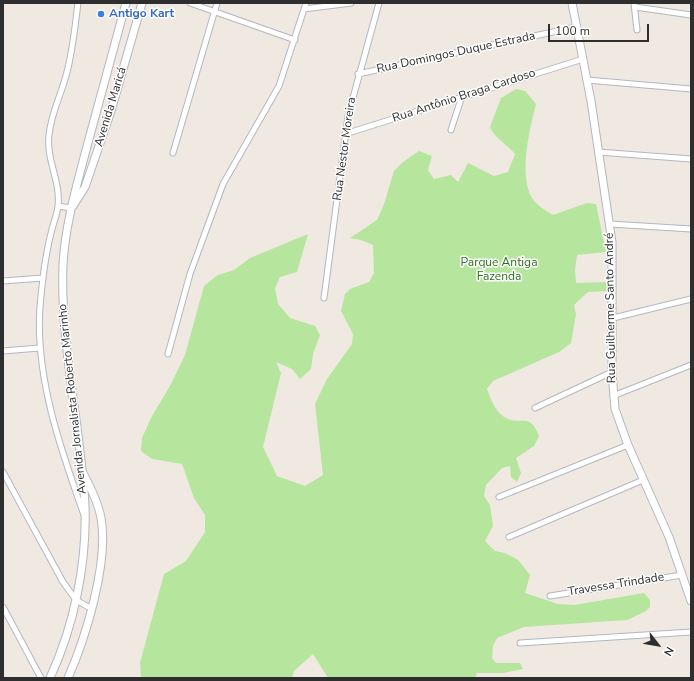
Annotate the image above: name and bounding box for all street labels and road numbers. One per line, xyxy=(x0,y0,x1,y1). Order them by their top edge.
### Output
street label: Rua Domingos Duque Estrada xyxy=(375,29,537,77)
street label: Avenida Maricá xyxy=(92,65,130,149)
street label: Rua Antônio Braga Cardoso xyxy=(391,66,537,126)
street label: Rua Nestor Moreira xyxy=(331,96,359,202)
street label: Rua Guilherme Santo André xyxy=(602,232,620,384)
street label: Avenida Jornalista Roberto Marinho xyxy=(56,303,90,495)
street label: Travessa Trindade xyxy=(567,570,665,600)

